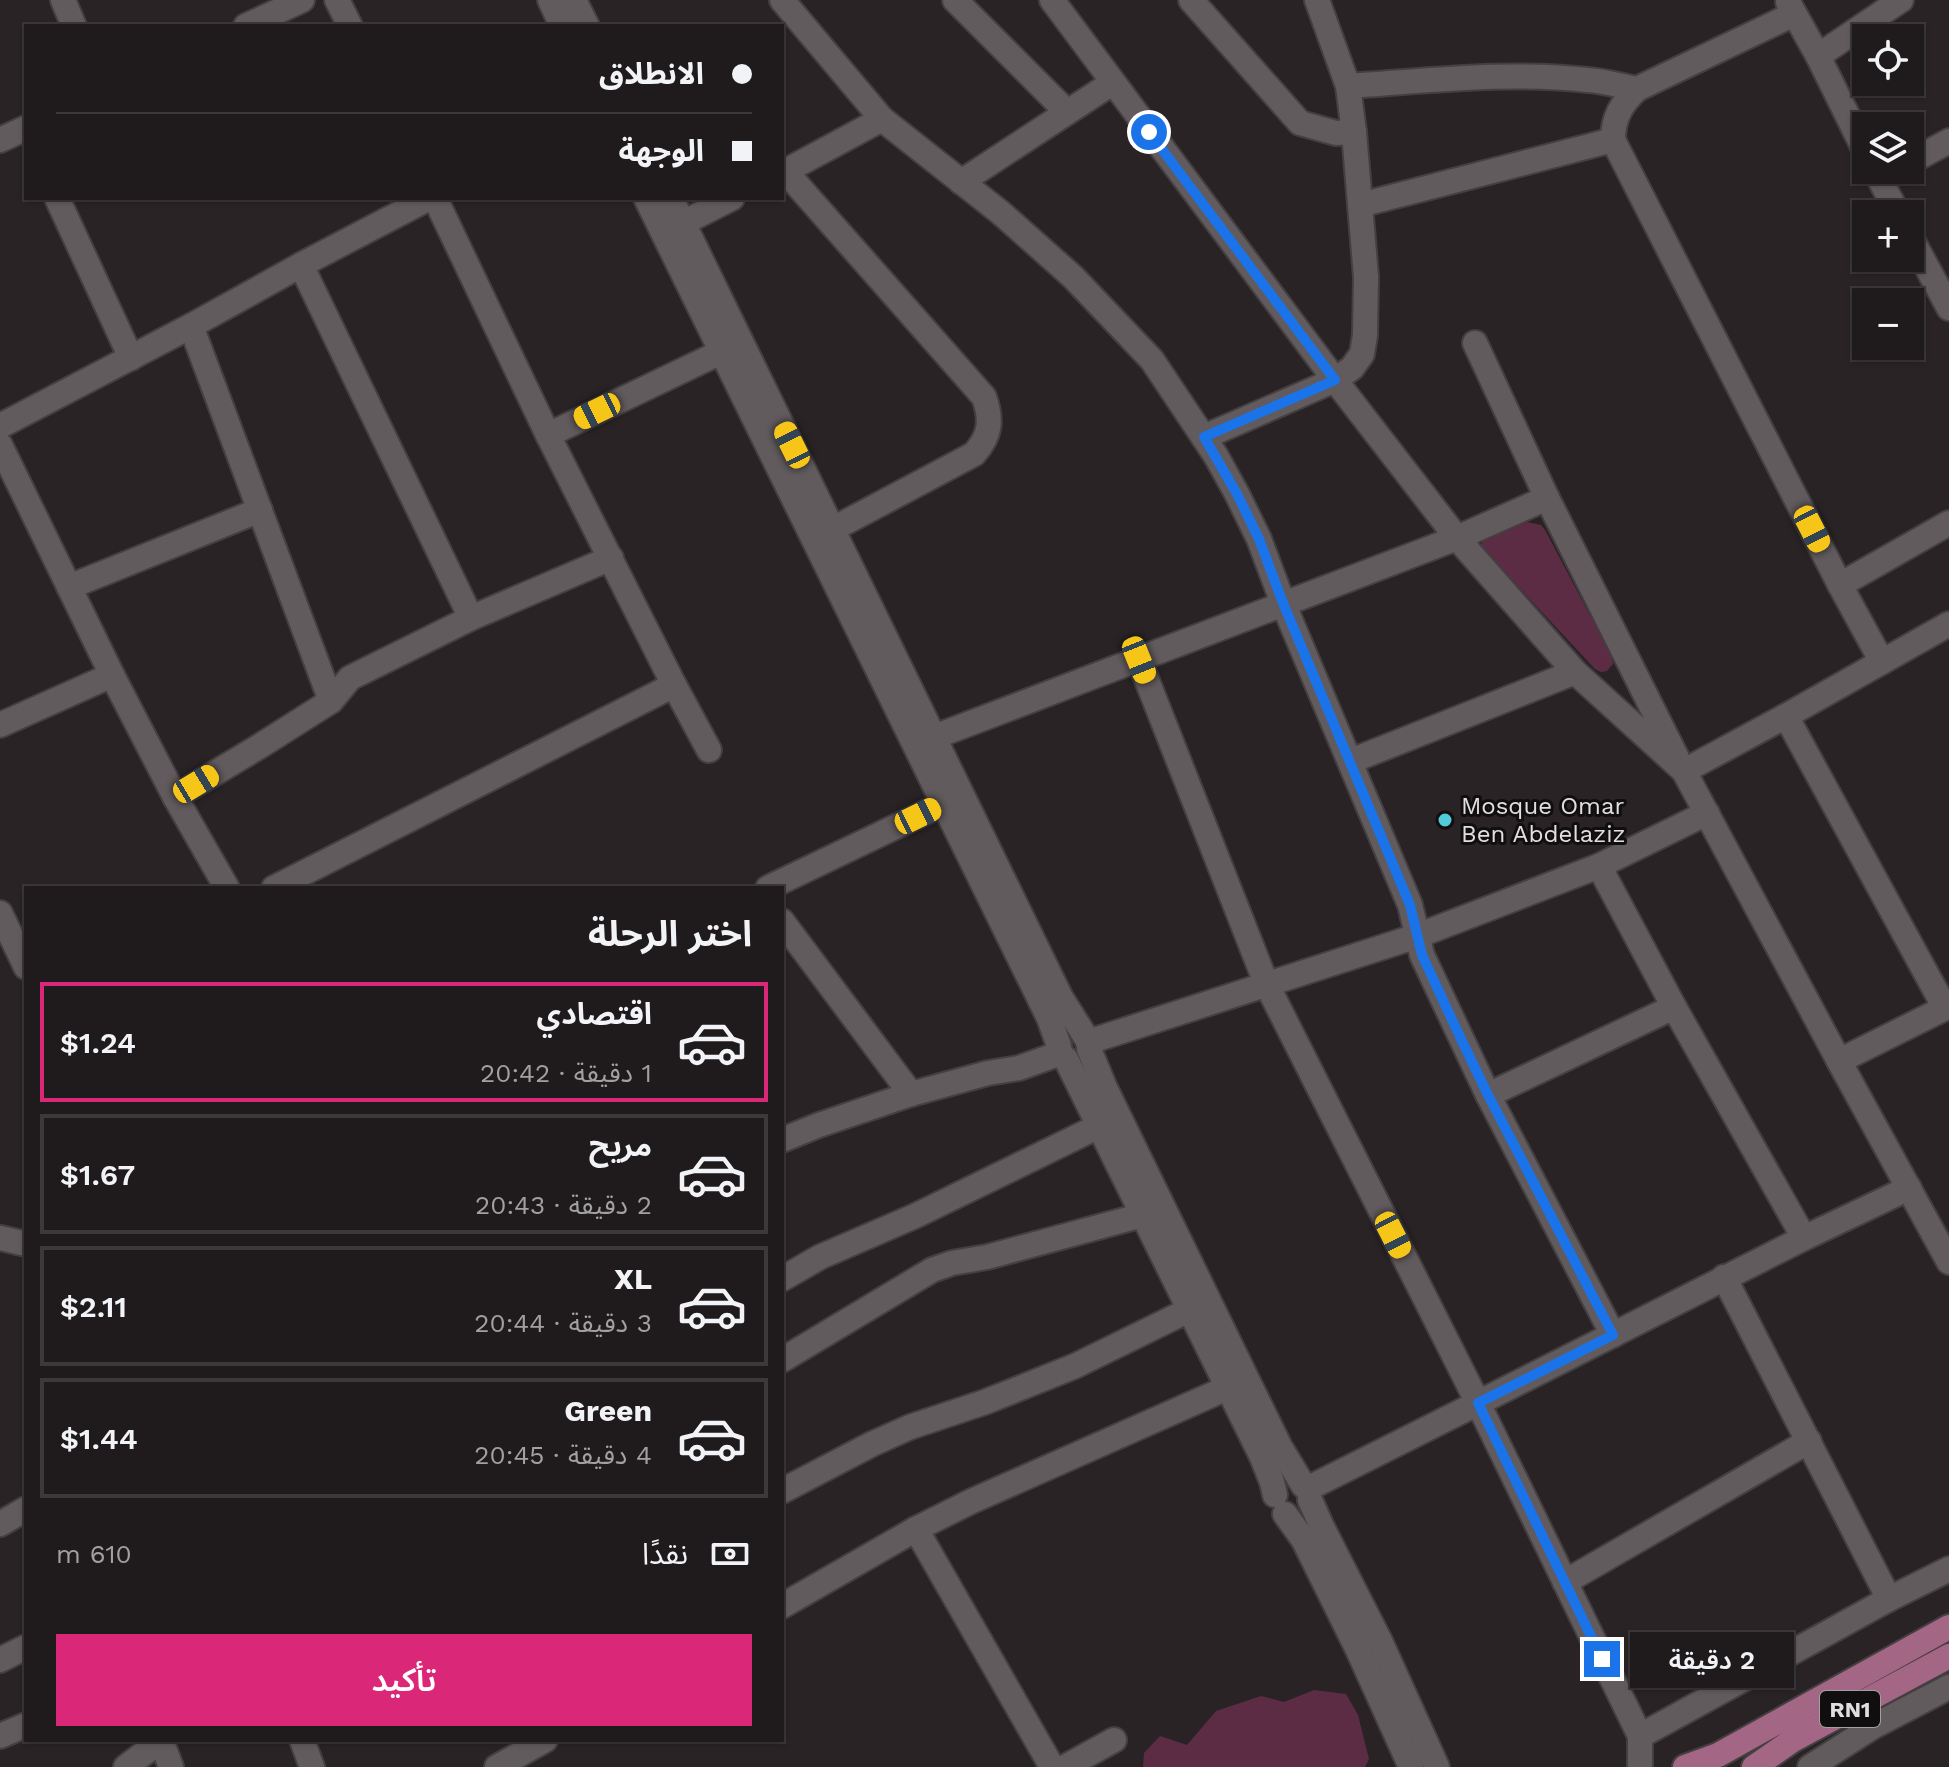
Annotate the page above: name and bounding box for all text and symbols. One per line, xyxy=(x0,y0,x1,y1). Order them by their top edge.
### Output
map controls xyxy=(1852,24,1924,360)
button: locate xyxy=(1852,24,1924,96)
text: الانطلاق xyxy=(599,56,704,91)
button: layers xyxy=(1852,112,1924,184)
route start xyxy=(1131,114,1167,150)
text: الوجهة xyxy=(619,133,704,168)
button: + xyxy=(1852,200,1924,272)
button: − xyxy=(1852,288,1924,360)
car xyxy=(570,390,624,432)
car xyxy=(771,418,813,472)
car xyxy=(1790,502,1834,556)
car xyxy=(1119,633,1159,687)
car xyxy=(169,761,223,807)
place label: Mosque Omar Ben Abdelaziz xyxy=(1461,792,1625,848)
car xyxy=(891,795,945,837)
marker: Mosque Omar Ben Abdelaziz xyxy=(1436,811,1454,829)
text: اختر الرحلة xyxy=(588,913,752,955)
text: اقتصادي xyxy=(537,996,652,1031)
icon: car xyxy=(676,1006,748,1078)
text: $1.24 xyxy=(60,1025,136,1060)
text: 1 دقيقة · 20:42 xyxy=(480,1058,652,1088)
text: مريح xyxy=(589,1128,652,1163)
icon: car xyxy=(676,1138,748,1210)
text: $1.67 xyxy=(60,1157,135,1192)
text: 2 دقيقة · 20:43 xyxy=(475,1190,652,1220)
car xyxy=(1371,1208,1415,1262)
text: XL xyxy=(614,1261,652,1296)
icon: car xyxy=(676,1270,748,1342)
text: $2.11 xyxy=(60,1289,127,1324)
text: 3 دقيقة · 20:44 xyxy=(474,1308,652,1338)
text: Green xyxy=(564,1393,652,1428)
icon: car xyxy=(676,1402,748,1474)
text: $1.44 xyxy=(60,1421,138,1456)
text: 4 دقيقة · 20:45 xyxy=(474,1440,652,1470)
icon: cash xyxy=(708,1532,752,1576)
text: نقدًا xyxy=(642,1536,688,1571)
text: 610 m xyxy=(56,1539,132,1569)
callout: 2 دقيقة xyxy=(1630,1631,1794,1687)
button: تأكيد xyxy=(56,1634,752,1726)
route end xyxy=(1584,1641,1620,1677)
text: 2 دقيقة xyxy=(1669,1645,1755,1675)
road number: RN1 xyxy=(1820,1691,1880,1727)

